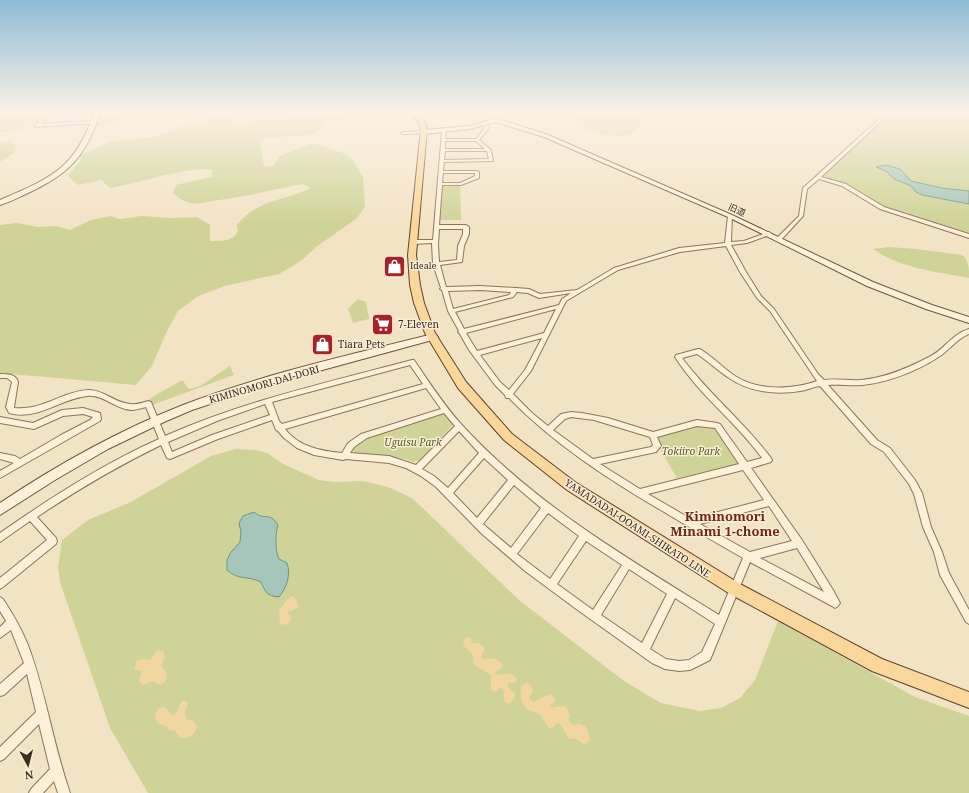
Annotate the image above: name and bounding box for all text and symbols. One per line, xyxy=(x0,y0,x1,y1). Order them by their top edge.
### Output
street label: 旧道 xyxy=(726,200,748,219)
shop icon: Ideale xyxy=(382,253,408,279)
place label: Ideale xyxy=(410,259,437,272)
supermarket icon: 7-Eleven xyxy=(370,311,396,337)
place label: 7-Eleven xyxy=(398,317,440,331)
shop icon: Tiara Pets xyxy=(310,331,336,357)
place label: Tiara Pets xyxy=(338,337,386,351)
street label: KIMINOMORI DAI-DORI xyxy=(207,361,321,406)
park label: Uguisu Park xyxy=(384,435,442,449)
park label: Tokiiro Park xyxy=(662,444,721,458)
street label: YAMADADAI-OOAMI-SHIRATO LINE xyxy=(561,475,714,581)
district label: Kiminomori Minami 1-chome xyxy=(670,507,780,540)
north arrow xyxy=(8,745,48,785)
text: N xyxy=(24,767,34,783)

